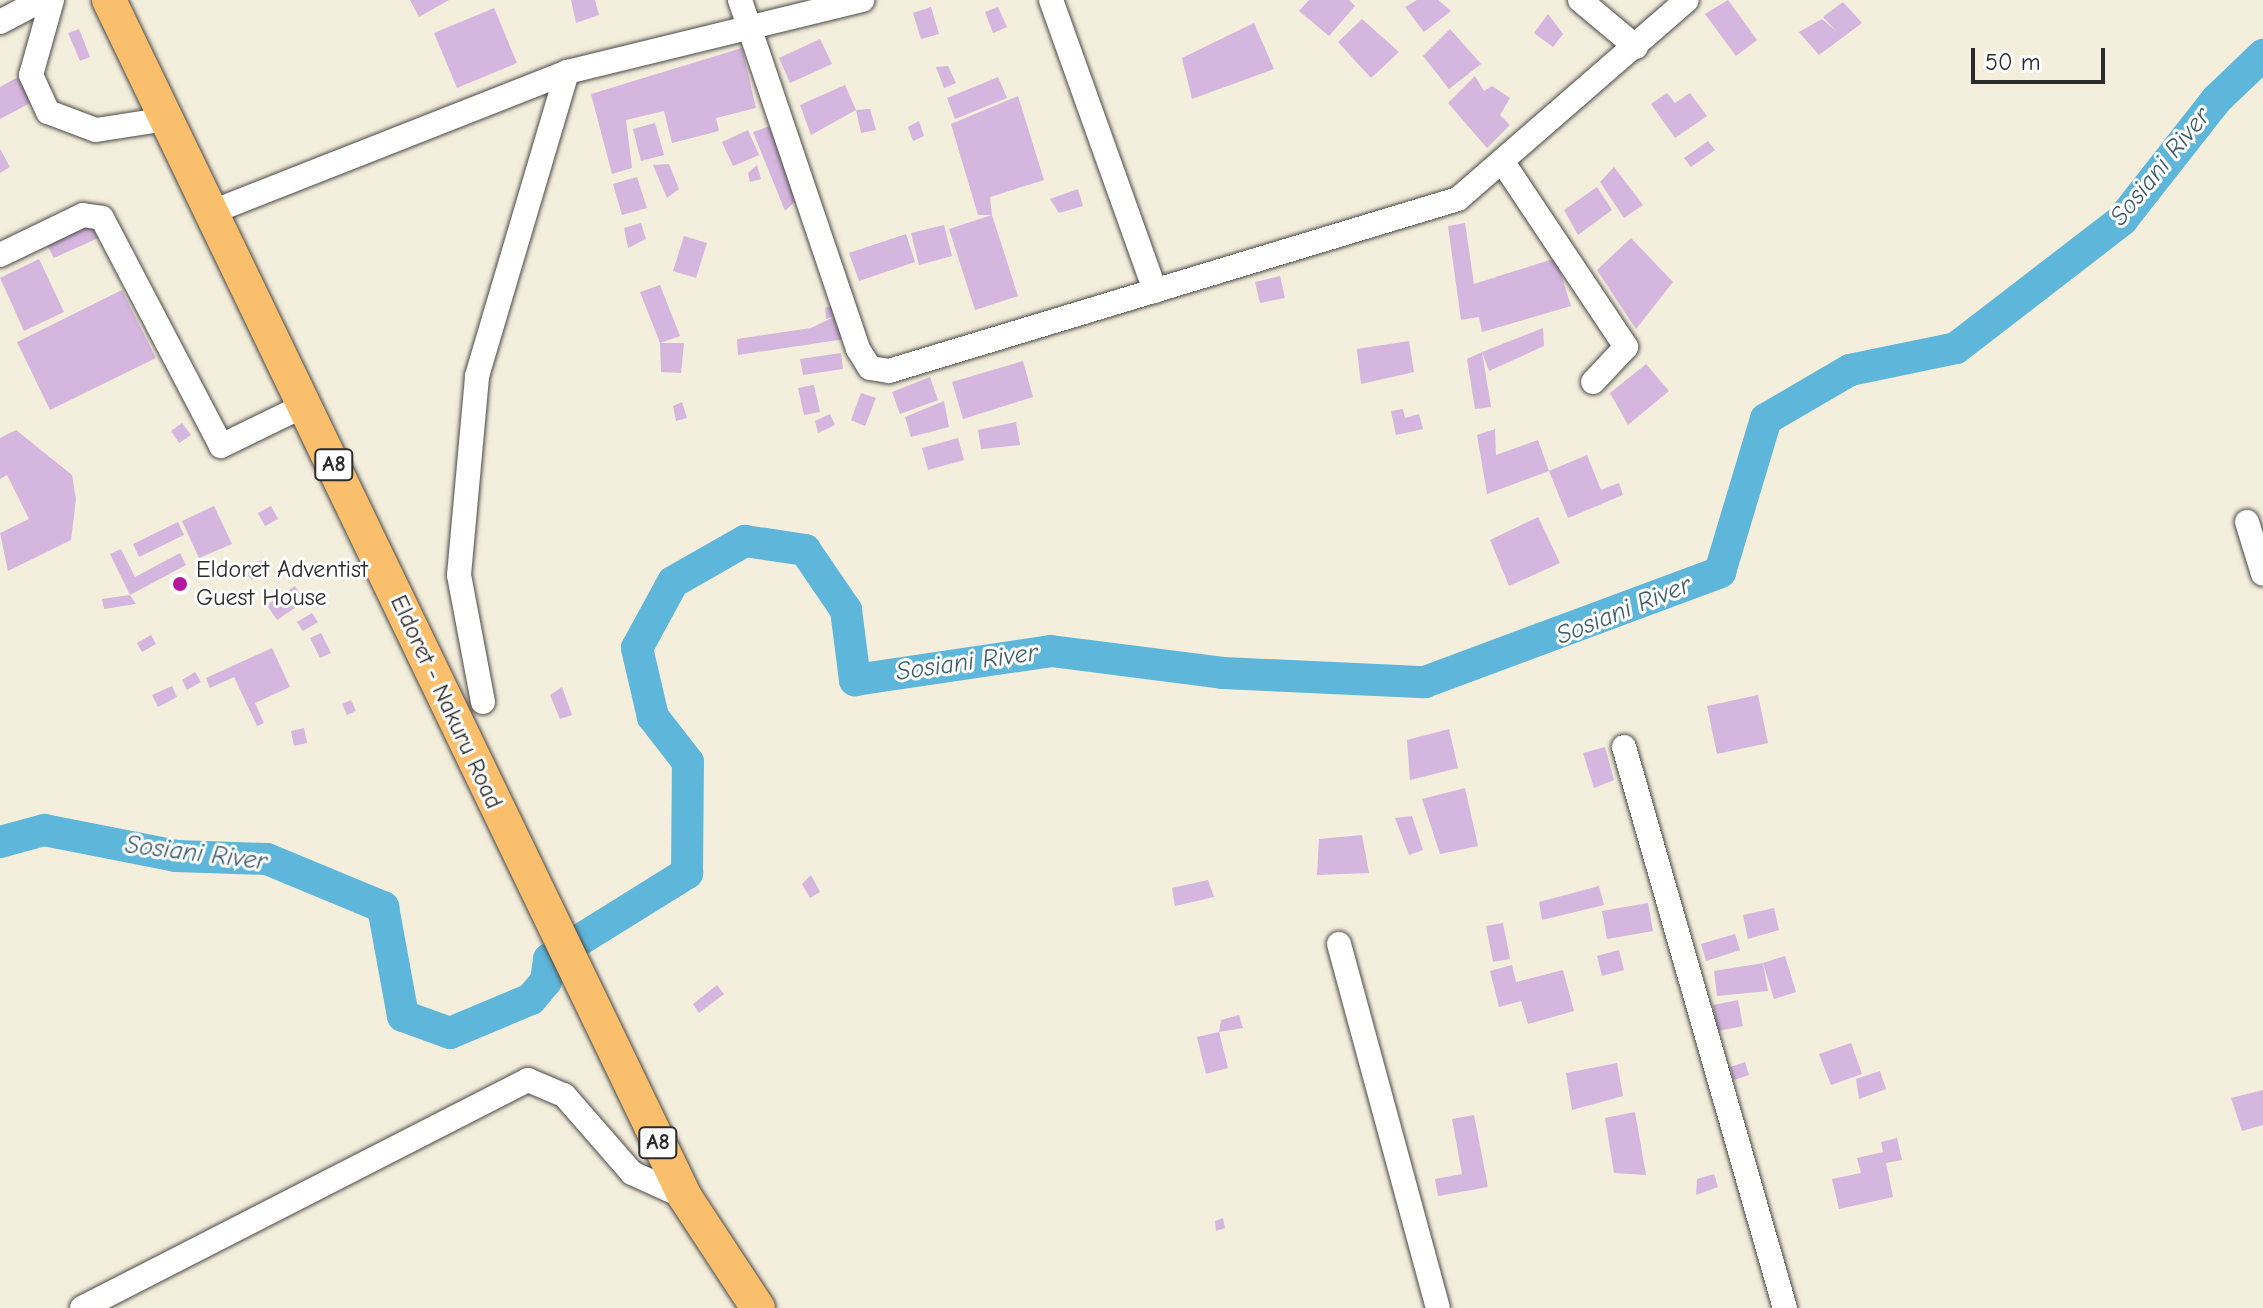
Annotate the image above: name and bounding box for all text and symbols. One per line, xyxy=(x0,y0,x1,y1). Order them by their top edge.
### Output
scale bar xyxy=(1975,32,2109,82)
text: 50 m xyxy=(1985,48,2041,76)
water label: Sosiani River xyxy=(2104,102,2218,232)
road number: A8 xyxy=(314,447,354,483)
place label: Eldoret Adventist Guest House xyxy=(196,556,368,612)
water label: Sosiani River xyxy=(1552,570,1696,652)
marker: Eldoret Adventist Guest House xyxy=(171,575,189,593)
street label: Eldoret - Nakuru Road xyxy=(384,591,508,813)
water label: Sosiani River xyxy=(894,638,1040,688)
water label: Sosiani River xyxy=(123,830,269,878)
road number: A8 xyxy=(638,1125,678,1161)

